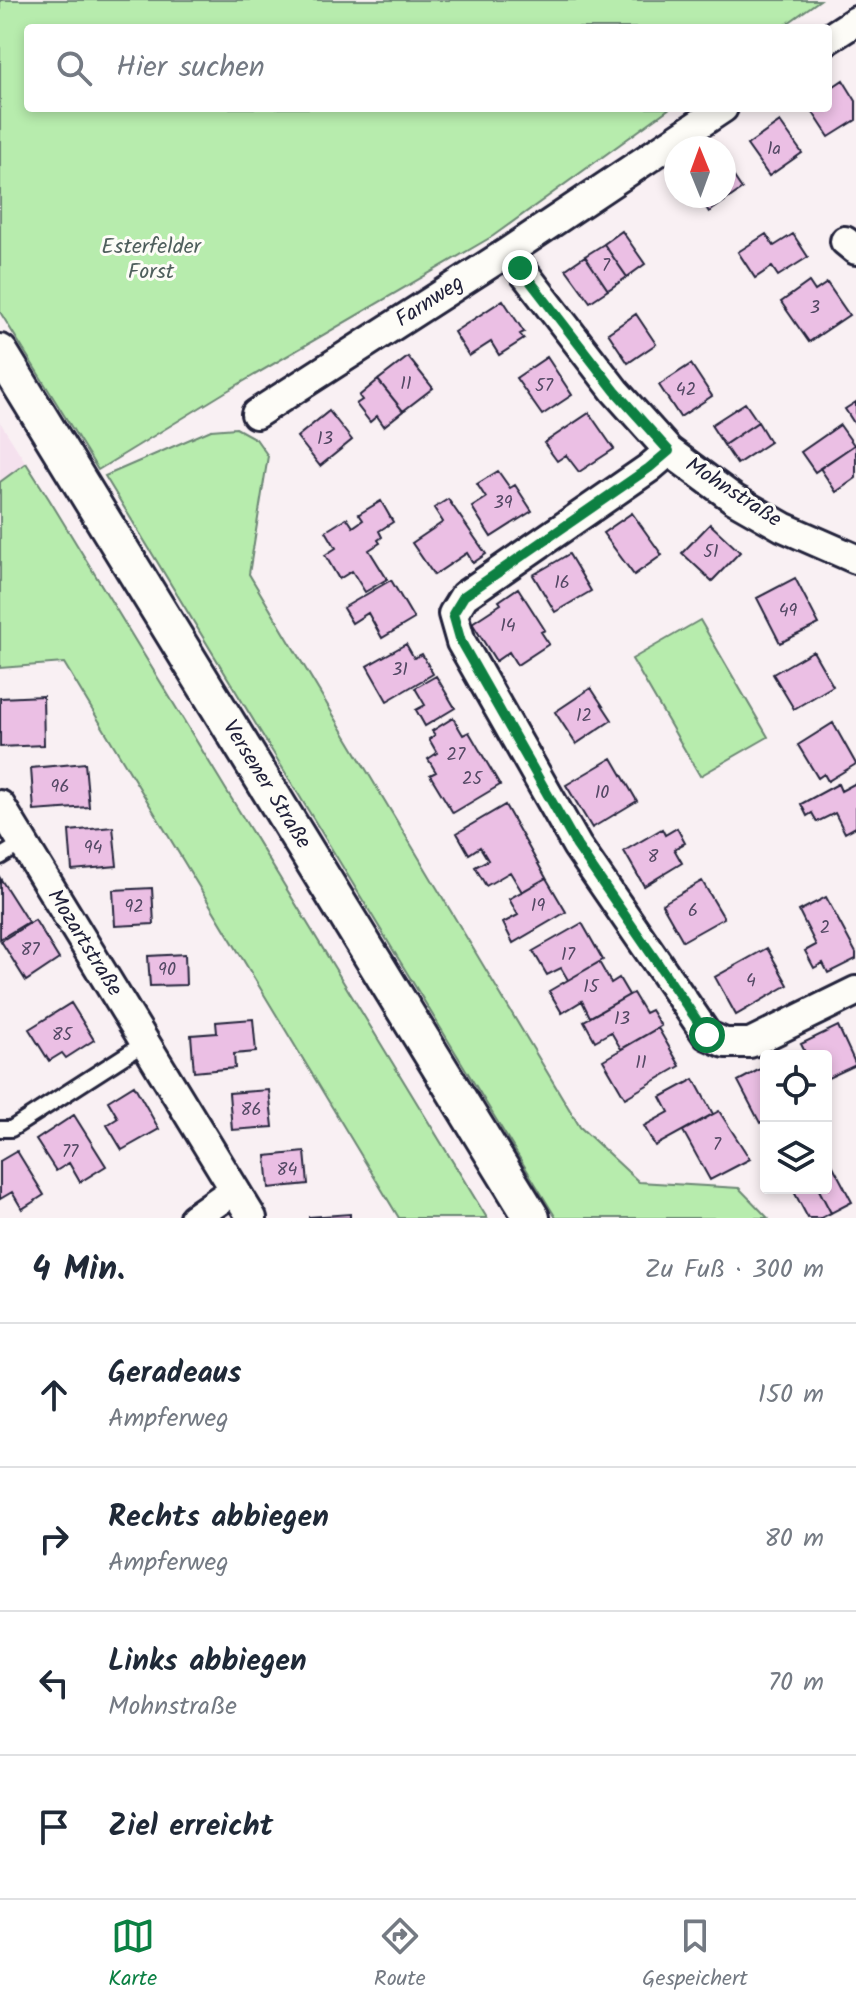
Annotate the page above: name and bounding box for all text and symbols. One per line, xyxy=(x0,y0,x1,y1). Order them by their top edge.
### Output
search box xyxy=(24,24,832,112)
text: Hier suchen xyxy=(116,44,265,92)
icon: search xyxy=(52,46,96,90)
house number: 1a xyxy=(767,135,781,164)
north arrow xyxy=(664,136,736,208)
park label: Esterfelder Forst xyxy=(101,230,203,290)
route end xyxy=(502,250,538,286)
house number: 7 xyxy=(602,252,611,281)
street label: Farnweg xyxy=(389,267,471,337)
house number: 3 xyxy=(810,294,820,323)
house number: 11 xyxy=(400,370,412,399)
house number: 57 xyxy=(535,372,554,401)
house number: 42 xyxy=(676,376,696,405)
house number: 13 xyxy=(317,425,333,454)
street label: Mohnstraße xyxy=(678,449,788,537)
house number: 39 xyxy=(493,489,513,518)
house number: 51 xyxy=(703,538,719,567)
house number: 16 xyxy=(554,569,570,598)
house number: 49 xyxy=(779,597,798,626)
house number: 14 xyxy=(500,612,516,641)
house number: 31 xyxy=(392,656,408,685)
house number: 12 xyxy=(576,702,592,731)
street label: Versener Straße xyxy=(212,714,320,856)
house number: 27 xyxy=(447,741,466,770)
house number: 25 xyxy=(462,765,483,794)
house number: 96 xyxy=(51,773,69,802)
house number: 10 xyxy=(595,779,609,808)
house number: 94 xyxy=(84,834,102,863)
house number: 8 xyxy=(648,843,659,872)
street label: Mozartstraße xyxy=(37,882,131,1004)
house number: 19 xyxy=(531,892,545,921)
house number: 92 xyxy=(124,893,144,922)
house number: 6 xyxy=(688,897,698,926)
house number: 2 xyxy=(820,914,830,943)
house number: 87 xyxy=(20,936,40,965)
house number: 17 xyxy=(561,941,576,970)
house number: 90 xyxy=(158,956,176,985)
house number: 4 xyxy=(746,967,756,996)
house number: 15 xyxy=(583,973,600,1002)
house number: 13 xyxy=(614,1005,630,1034)
route start xyxy=(689,1017,725,1053)
house number: 85 xyxy=(52,1021,74,1050)
house number: 11 xyxy=(635,1049,647,1078)
map controls xyxy=(760,1050,832,1194)
button: locate xyxy=(760,1050,832,1122)
house number: 86 xyxy=(241,1096,261,1125)
button: layers xyxy=(760,1122,832,1194)
house number: 7 xyxy=(713,1131,722,1160)
house number: 77 xyxy=(62,1138,79,1167)
house number: 84 xyxy=(277,1156,297,1185)
text: 4 Min. xyxy=(32,1243,125,1297)
text: Zu Fuß · 300 m xyxy=(645,1249,824,1291)
text: Geradeaus xyxy=(108,1350,241,1398)
icon: ahead xyxy=(32,1373,76,1417)
text: 150 m xyxy=(758,1374,824,1416)
text: Ampferweg xyxy=(108,1398,229,1440)
text: Rechts abbiegen xyxy=(108,1494,329,1542)
icon: right xyxy=(32,1517,76,1561)
text: 80 m xyxy=(764,1518,824,1560)
text: Ampferweg xyxy=(108,1542,229,1584)
text: Links abbiegen xyxy=(108,1638,307,1686)
icon: left xyxy=(32,1661,76,1705)
text: 70 m xyxy=(768,1662,824,1704)
text: Mohnstraße xyxy=(108,1686,237,1728)
text: Ziel erreicht xyxy=(108,1803,273,1851)
icon: arrive xyxy=(32,1805,76,1849)
tab: Karte xyxy=(108,1914,157,1997)
tab: Route xyxy=(374,1914,426,1997)
tab: Gespeichert xyxy=(642,1914,748,1997)

